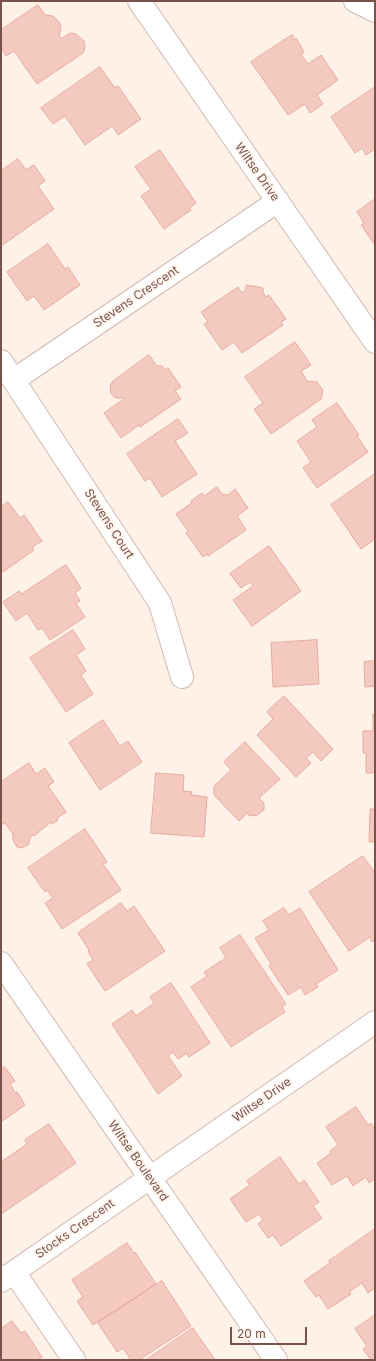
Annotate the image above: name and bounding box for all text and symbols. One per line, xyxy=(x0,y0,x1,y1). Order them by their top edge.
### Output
street label: Wiltse Drive xyxy=(232,140,282,204)
street label: Stevens Crescent xyxy=(91,263,181,331)
street label: Stevens Court xyxy=(81,486,137,562)
street label: Wiltse Drive xyxy=(230,1075,294,1125)
street label: Wiltse Boulevard xyxy=(105,1118,171,1204)
street label: Stocks Crescent xyxy=(33,1196,117,1262)
scale bar xyxy=(232,1319,309,1345)
text: 20 m xyxy=(237,1326,266,1341)

